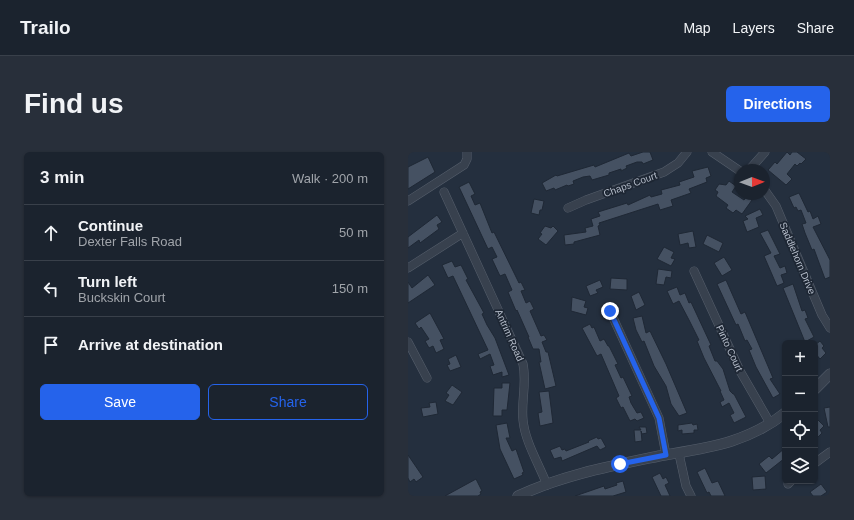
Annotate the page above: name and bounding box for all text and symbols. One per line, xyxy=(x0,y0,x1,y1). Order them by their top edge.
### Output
text: Trailo xyxy=(20,17,71,38)
text: Map xyxy=(683,20,711,36)
text: Layers xyxy=(733,20,775,36)
text: Share xyxy=(797,20,834,36)
button: Directions xyxy=(726,86,830,122)
text: Find us xyxy=(24,88,124,119)
north arrow xyxy=(734,164,770,200)
text: 3 min xyxy=(40,168,84,187)
street label: Chaps Court xyxy=(602,170,659,199)
text: Walk · 200 m xyxy=(292,171,368,186)
text: Continue xyxy=(78,217,143,234)
street label: Saddlehorn Drive xyxy=(777,220,818,296)
icon: ahead xyxy=(40,222,62,244)
text: 50 m xyxy=(339,225,368,240)
text: Dexter Falls Road xyxy=(78,234,182,249)
text: Turn left xyxy=(78,273,137,290)
icon: left xyxy=(40,278,62,300)
text: 150 m xyxy=(332,281,368,296)
text: Buckskin Court xyxy=(78,290,165,305)
route end xyxy=(601,302,619,320)
street label: Antrim Road xyxy=(493,308,526,363)
street label: Pinto Court xyxy=(714,323,745,373)
icon: arrive xyxy=(40,334,62,356)
text: Arrive at destination xyxy=(78,336,223,353)
map controls xyxy=(782,340,818,484)
button: + xyxy=(782,340,818,376)
button: − xyxy=(782,376,818,412)
button: Save xyxy=(40,384,200,420)
button: Share xyxy=(208,384,368,420)
button: locate xyxy=(782,412,818,448)
button: layers xyxy=(782,448,818,484)
route start xyxy=(611,455,629,473)

